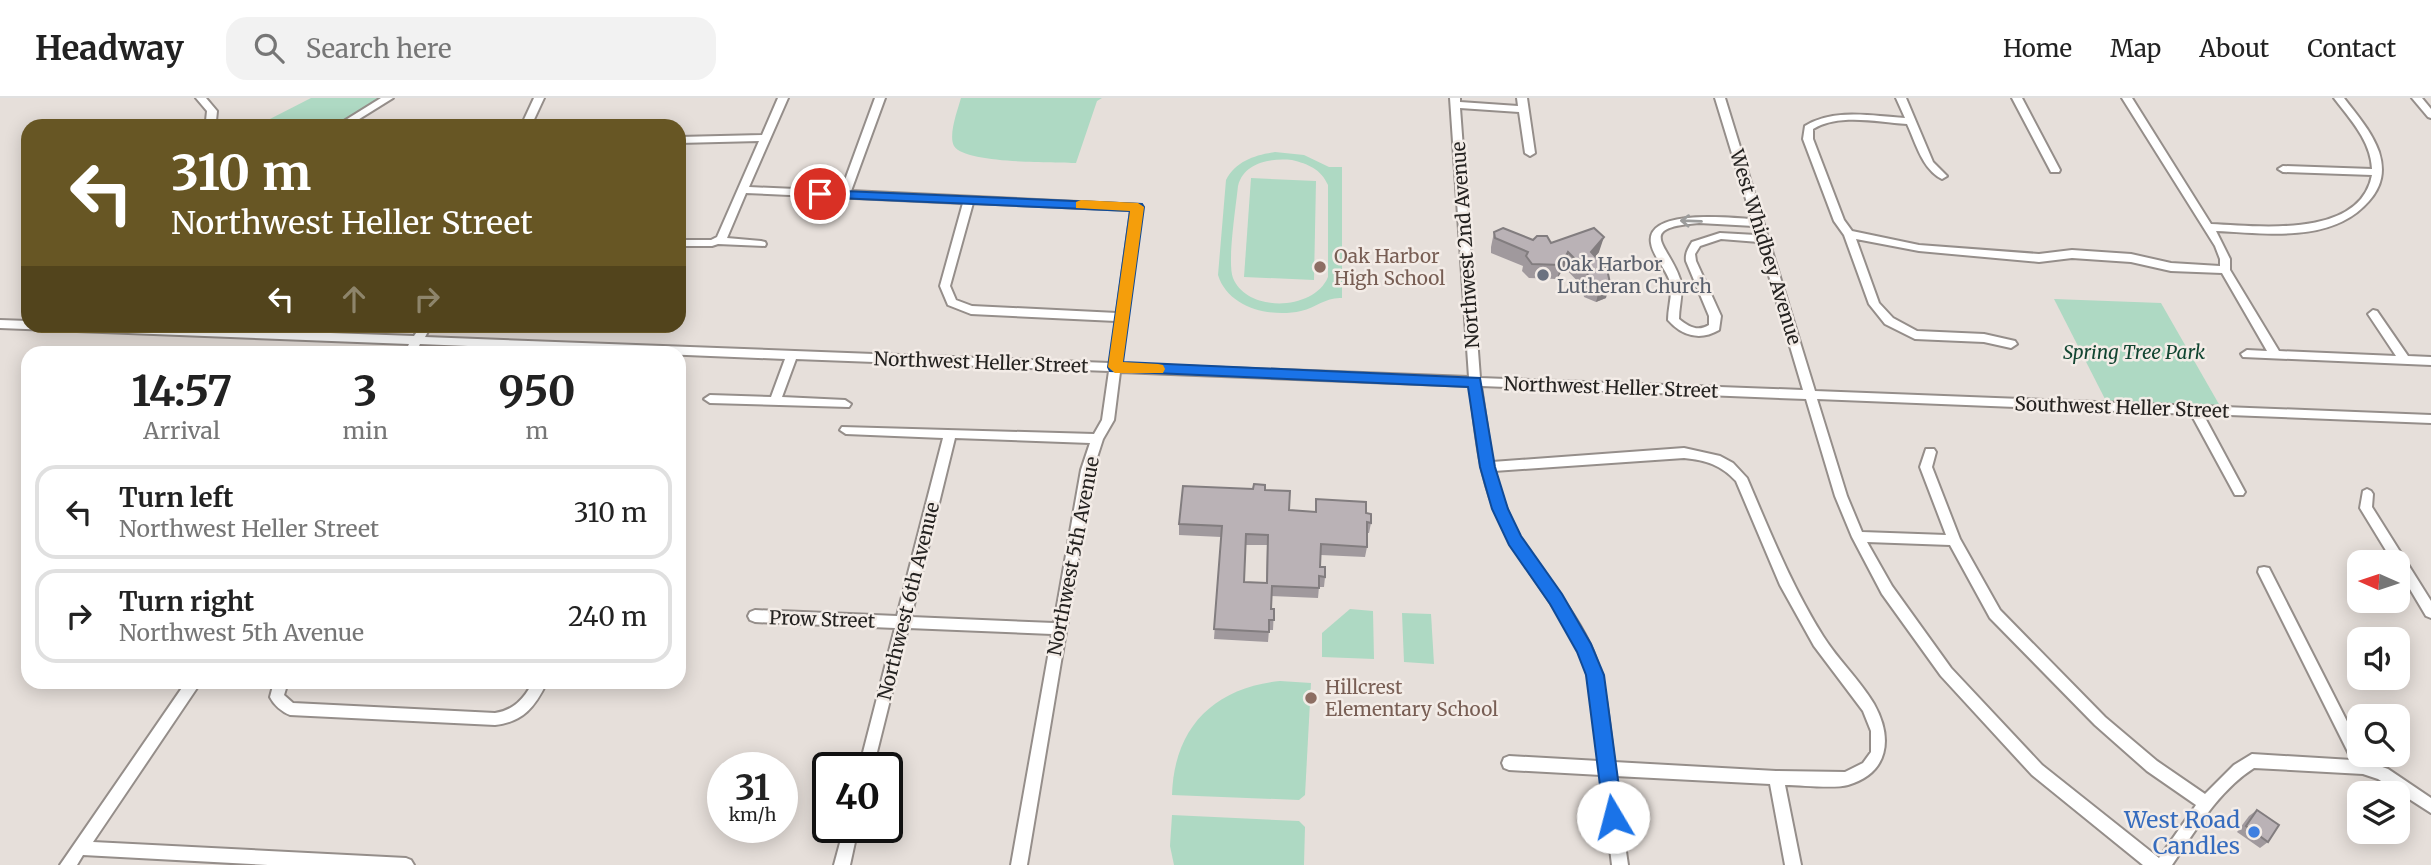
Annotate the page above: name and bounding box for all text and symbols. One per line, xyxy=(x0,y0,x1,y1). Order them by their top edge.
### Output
search box xyxy=(226,17,716,80)
text: Headway xyxy=(35,28,184,69)
icon: search xyxy=(250,29,288,67)
text: Search here xyxy=(306,32,452,65)
text: Home xyxy=(2003,33,2072,64)
text: Map xyxy=(2110,33,2161,64)
text: About xyxy=(2199,33,2269,64)
text: Contact xyxy=(2307,33,2396,64)
street label: Northwest 2nd Avenue xyxy=(1446,141,1484,349)
text: 310 m xyxy=(171,142,311,203)
street label: West Whidbey Avenue xyxy=(1725,146,1807,348)
icon: left xyxy=(56,147,147,238)
pin xyxy=(790,164,850,224)
icon: arrive xyxy=(801,175,839,213)
text: Northwest Heller Street xyxy=(171,203,533,243)
one-way arrow xyxy=(1679,214,1702,227)
place label: Oak Harbor High School xyxy=(1334,244,1445,290)
place label: Oak Harbor Lutheran Church xyxy=(1557,252,1712,298)
marker: Oak Harbor High School xyxy=(1312,259,1328,275)
marker: Oak Harbor Lutheran Church xyxy=(1535,267,1551,283)
icon: left xyxy=(262,280,300,318)
icon: ahead xyxy=(335,280,373,318)
icon: right xyxy=(408,280,446,318)
park label: Spring Tree Park xyxy=(2063,340,2206,364)
street label: Northwest Heller Street xyxy=(873,346,1089,378)
text: 14:57 xyxy=(131,365,232,417)
text: 3 xyxy=(353,365,377,417)
text: 950 xyxy=(498,365,576,417)
street label: Northwest Heller Street xyxy=(1503,371,1719,403)
street label: Southwest Heller Street xyxy=(2014,391,2230,423)
text: Arrival xyxy=(143,416,220,445)
text: min xyxy=(343,416,388,445)
text: m xyxy=(526,416,548,445)
street label: Northwest 5th Avenue xyxy=(1042,454,1104,658)
text: Turn left xyxy=(119,481,233,514)
icon: left xyxy=(60,493,98,531)
text: 310 m xyxy=(574,496,647,529)
street label: Northwest 6th Avenue xyxy=(872,499,944,703)
text: Northwest Heller Street xyxy=(119,514,379,543)
north arrow xyxy=(2347,550,2410,612)
map controls xyxy=(2347,550,2410,844)
text: Turn right xyxy=(119,585,254,618)
icon: right xyxy=(60,597,98,635)
text: 240 m xyxy=(568,600,647,633)
street label: Prow Street xyxy=(769,605,876,633)
text: Northwest 5th Avenue xyxy=(119,618,364,647)
button: sound xyxy=(2347,627,2410,690)
place label: Hillcrest Elementary School xyxy=(1325,675,1498,721)
marker: Hillcrest Elementary School xyxy=(1303,690,1319,706)
button: search xyxy=(2347,704,2410,767)
speed limit sign: 40 xyxy=(812,752,903,843)
text: 31 xyxy=(735,766,770,810)
position arrow xyxy=(1576,780,1650,854)
button: layers xyxy=(2347,781,2410,844)
text: km/h xyxy=(729,803,776,826)
place label: West Road Candles xyxy=(2123,805,2240,860)
marker: West Road Candles xyxy=(2246,824,2262,840)

